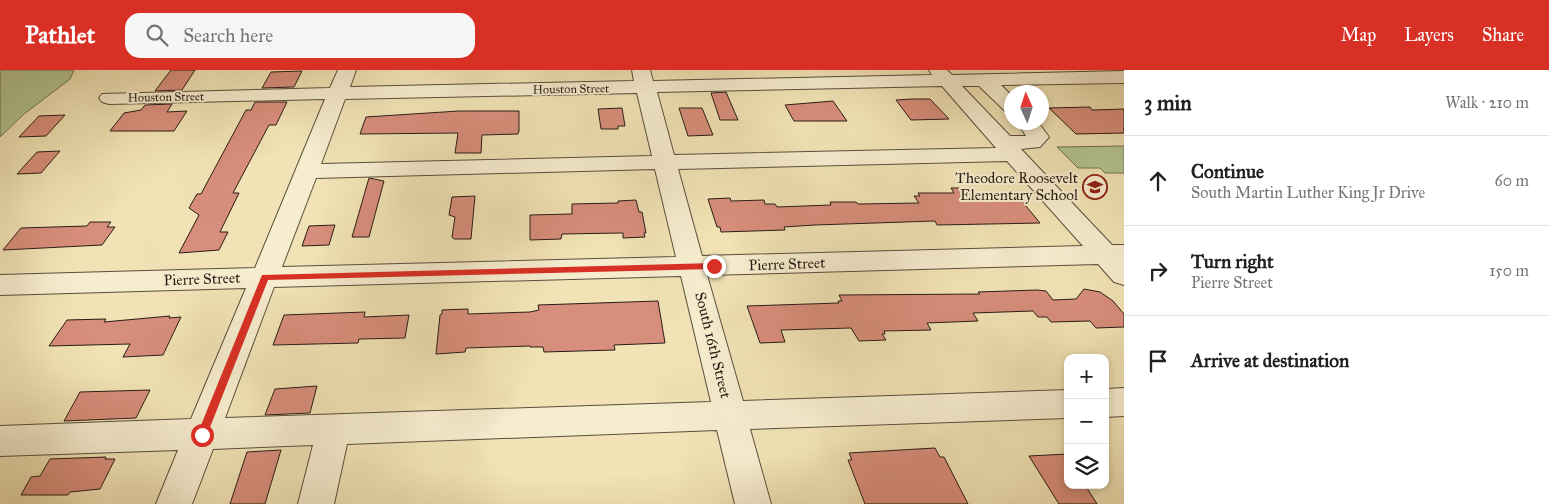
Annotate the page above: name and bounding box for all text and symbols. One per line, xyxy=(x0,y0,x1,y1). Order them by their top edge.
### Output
search box xyxy=(125,13,475,58)
text: Pathlet xyxy=(25,20,95,50)
icon: search xyxy=(143,21,171,49)
text: Search here xyxy=(183,24,273,47)
text: Map xyxy=(1341,24,1376,46)
text: Layers xyxy=(1404,24,1454,46)
text: Share xyxy=(1482,24,1524,46)
street label: Houston Street xyxy=(533,81,610,97)
north arrow xyxy=(1004,85,1049,130)
street label: Houston Street xyxy=(128,89,205,105)
text: 3 min xyxy=(1144,90,1192,116)
text: Walk · 210 m xyxy=(1445,93,1529,112)
text: Continue xyxy=(1191,160,1264,183)
icon: ahead xyxy=(1144,167,1172,195)
place label: Theodore Roosevelt Elementary School xyxy=(955,169,1079,204)
text: 60 m xyxy=(1495,171,1529,190)
school or university icon: Theodore Roosevelt Elementary School xyxy=(1082,174,1108,200)
text: South Martin Luther King Jr Drive xyxy=(1191,183,1425,202)
text: Turn right xyxy=(1191,250,1274,273)
street label: Pierre Street xyxy=(748,254,826,274)
route end xyxy=(703,255,726,278)
icon: right xyxy=(1144,257,1172,285)
text: 150 m xyxy=(1489,261,1529,280)
street label: Pierre Street xyxy=(163,269,241,289)
text: Pierre Street xyxy=(1191,273,1273,292)
street label: South 16th Street xyxy=(691,290,735,401)
icon: arrive xyxy=(1144,347,1172,375)
text: Arrive at destination xyxy=(1191,349,1349,372)
map controls xyxy=(1064,354,1109,489)
button: + xyxy=(1064,354,1109,399)
button: − xyxy=(1064,399,1109,444)
route start xyxy=(191,424,214,447)
button: layers xyxy=(1064,444,1109,489)

